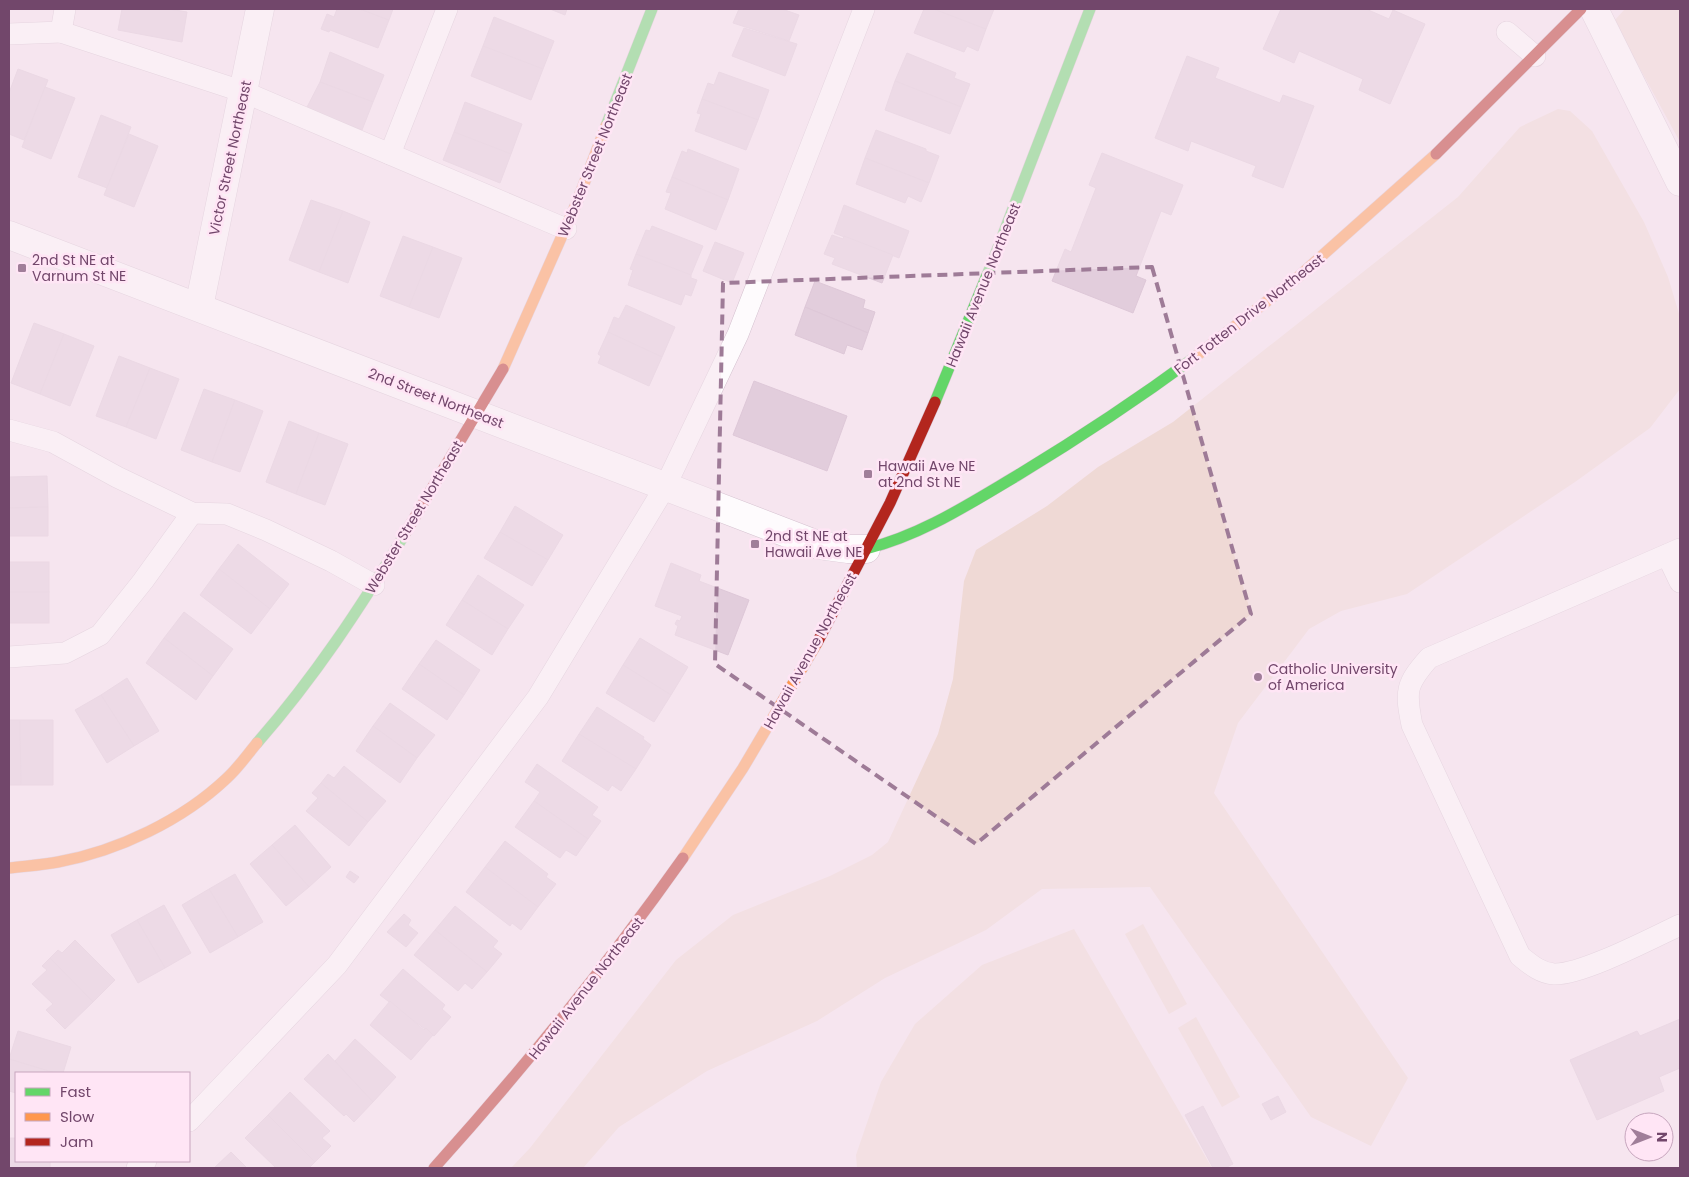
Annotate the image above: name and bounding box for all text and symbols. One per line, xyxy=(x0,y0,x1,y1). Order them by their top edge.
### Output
street label: Webster Street Northeast xyxy=(553,70,637,240)
street label: Victor Street Northeast xyxy=(204,79,256,237)
street label: Hawaii Avenue Northeast xyxy=(941,200,1025,370)
street label: Fort Totten Drive Northeast xyxy=(1170,249,1328,379)
place label: 2nd St NE at Varnum St NE xyxy=(32,250,126,286)
marker: 2nd St NE at Varnum St NE xyxy=(16,262,28,274)
street label: 2nd Street Northeast xyxy=(365,363,507,433)
street label: Webster Street Northeast xyxy=(360,437,468,597)
place label: Hawaii Ave NE at 2nd St NE xyxy=(878,456,975,492)
marker: Hawaii Ave NE at 2nd St NE xyxy=(862,468,874,480)
place label: 2nd St NE at Hawaii Ave NE xyxy=(765,526,862,562)
marker: 2nd St NE at Hawaii Ave NE xyxy=(749,538,761,550)
street label: Hawaii Avenue Northeast xyxy=(759,569,861,733)
place label: Catholic University of America xyxy=(1268,659,1398,695)
marker: Catholic University of America xyxy=(1252,671,1264,683)
street label: Hawaii Avenue Northeast xyxy=(524,913,648,1063)
legend xyxy=(15,1072,190,1162)
text: Fast xyxy=(60,1081,91,1102)
text: Slow xyxy=(60,1106,95,1127)
north arrow xyxy=(1624,1112,1674,1162)
text: Jam xyxy=(60,1131,94,1152)
text: N xyxy=(1652,1132,1672,1142)

